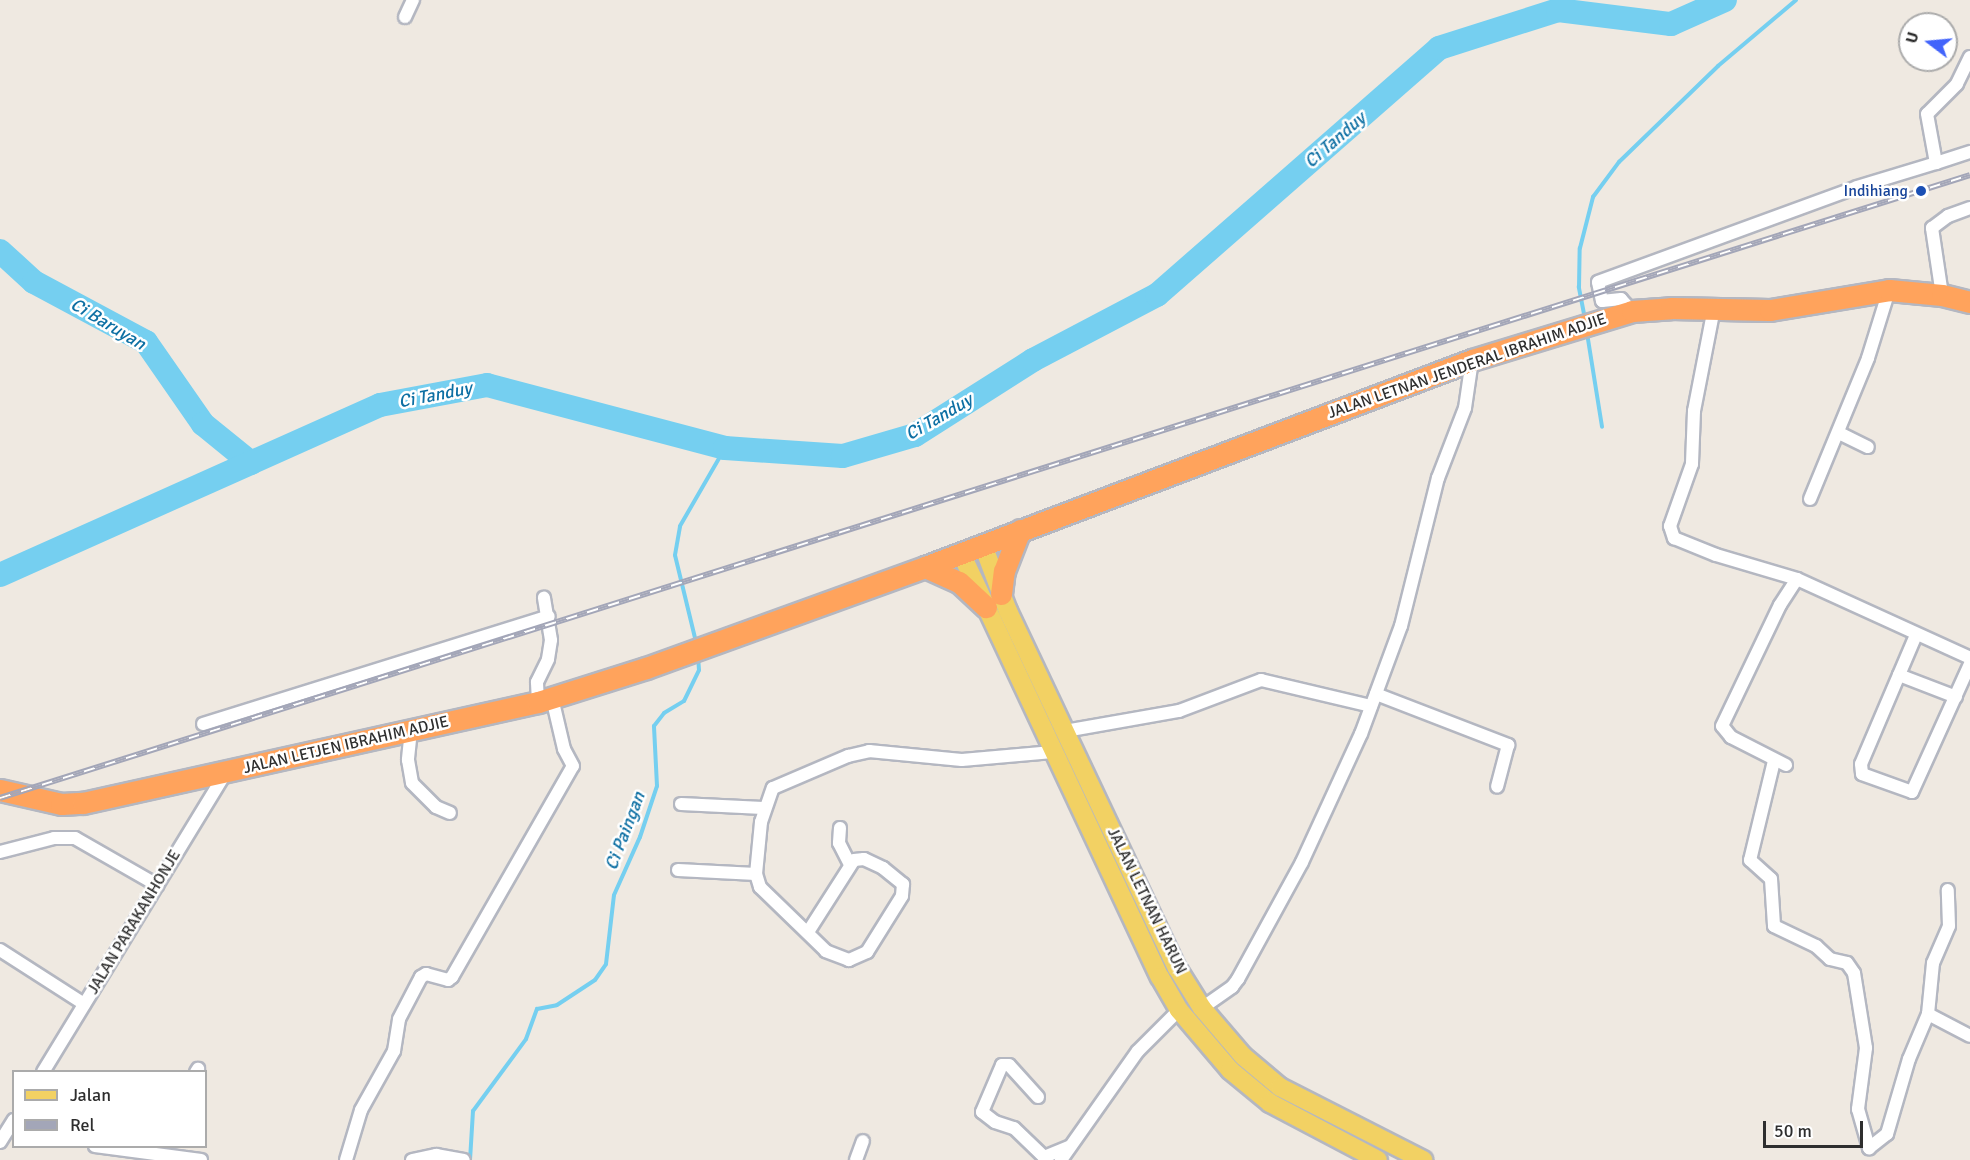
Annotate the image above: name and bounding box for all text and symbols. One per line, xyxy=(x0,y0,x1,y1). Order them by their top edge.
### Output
north arrow xyxy=(1898,12,1958,72)
text: U xyxy=(1902,30,1924,46)
water label: Ci Tanduy xyxy=(1300,108,1370,172)
place label: Indihiang xyxy=(1843,181,1908,201)
marker: Indihiang xyxy=(1912,182,1930,200)
water label: Ci Baruyan xyxy=(67,293,149,355)
street label: JALAN LETNAN JENDERAL IBRAHIM ADJIE xyxy=(1325,309,1609,423)
water label: Ci Tanduy xyxy=(397,377,473,413)
water label: Ci Tanduy xyxy=(902,389,976,445)
street label: JALAN LETJEN IBRAHIM ADJIE xyxy=(242,712,450,778)
water label: Ci Paingan xyxy=(600,789,650,873)
street label: JALAN LETNAN HARUN xyxy=(1103,825,1191,977)
street label: JALAN PARAKANHONJE xyxy=(83,846,185,998)
legend xyxy=(12,1070,207,1148)
text: Jalan xyxy=(70,1084,111,1106)
scale bar xyxy=(1766,1109,1866,1147)
text: Rel xyxy=(70,1114,95,1136)
text: 50 m xyxy=(1774,1120,1812,1142)

